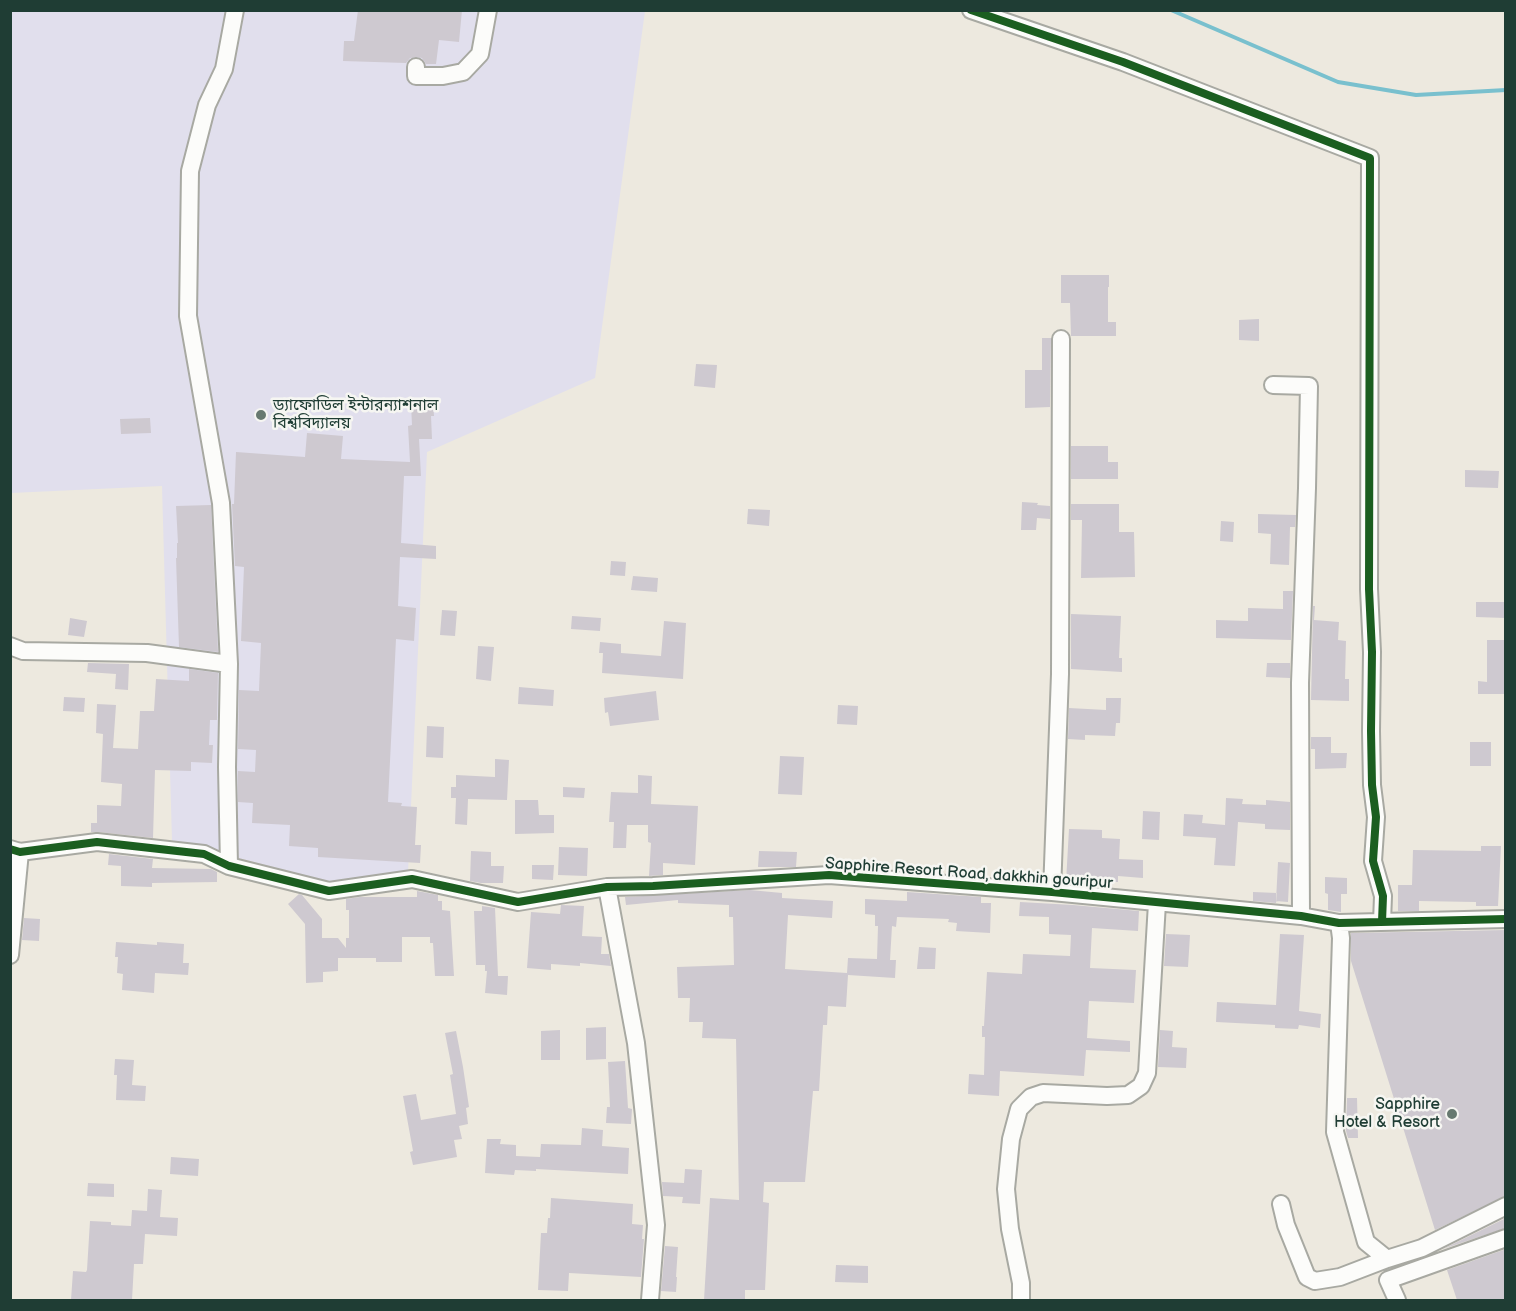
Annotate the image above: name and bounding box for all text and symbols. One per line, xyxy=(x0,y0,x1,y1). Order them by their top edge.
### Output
place label: ড্যাফোডিল ইন্টারন্যাশনাল বিশ্ববিদ্যালয় xyxy=(273,396,438,434)
marker: ড্যাফোডিল ইন্টারন্যাশনাল বিশ্ববিদ্যালয় xyxy=(254,408,268,422)
street label: Sapphire Resort Road, dakkhin gouripur xyxy=(824,854,1114,894)
place label: Sapphire Hotel & Resort xyxy=(1334,1095,1440,1133)
marker: Sapphire Hotel & Resort xyxy=(1445,1107,1459,1121)

